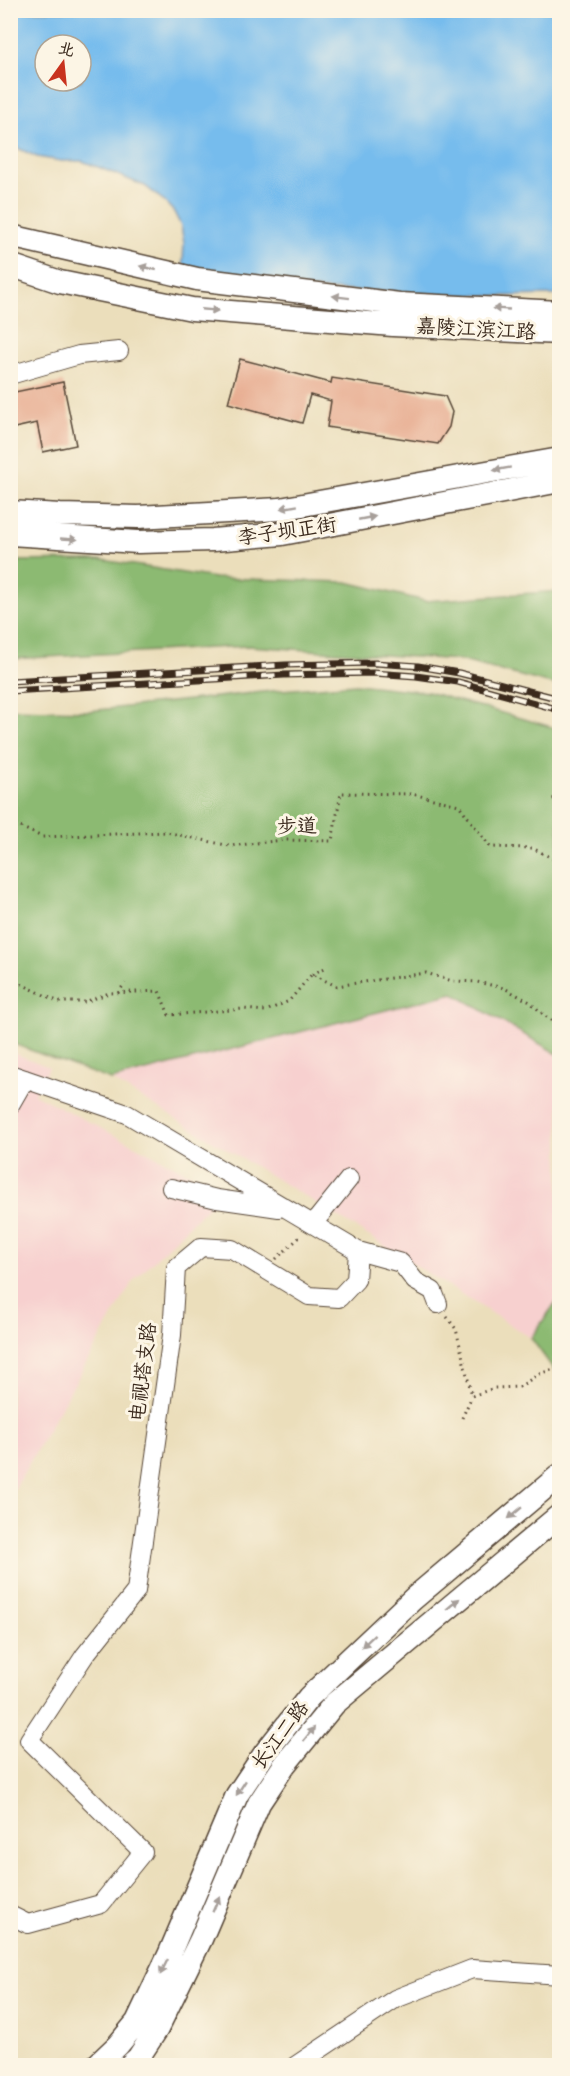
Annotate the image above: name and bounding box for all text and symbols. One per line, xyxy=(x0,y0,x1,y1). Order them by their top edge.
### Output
north arrow xyxy=(33,33,93,93)
text: 北 xyxy=(57,39,77,60)
one-way arrow xyxy=(139,262,157,272)
one-way arrow xyxy=(331,292,350,302)
one-way arrow xyxy=(492,305,511,314)
one-way arrow xyxy=(201,306,220,315)
street label: 嘉陵江滨江路 xyxy=(415,314,538,344)
one-way arrow xyxy=(492,465,511,474)
one-way arrow xyxy=(280,503,299,512)
street label: 李子坝正街 xyxy=(236,513,338,549)
one-way arrow xyxy=(358,513,377,522)
one-way arrow xyxy=(59,534,78,543)
street label: 步道 xyxy=(277,814,317,838)
street label: 电视塔支路 xyxy=(125,1320,161,1423)
one-way arrow xyxy=(508,1506,523,1519)
one-way arrow xyxy=(445,1597,461,1610)
one-way arrow xyxy=(361,1634,376,1648)
street label: 长江二路 xyxy=(247,1695,314,1774)
one-way arrow xyxy=(303,1726,316,1742)
one-way arrow xyxy=(236,1780,247,1796)
one-way arrow xyxy=(211,1894,221,1912)
one-way arrow xyxy=(159,1958,168,1975)

